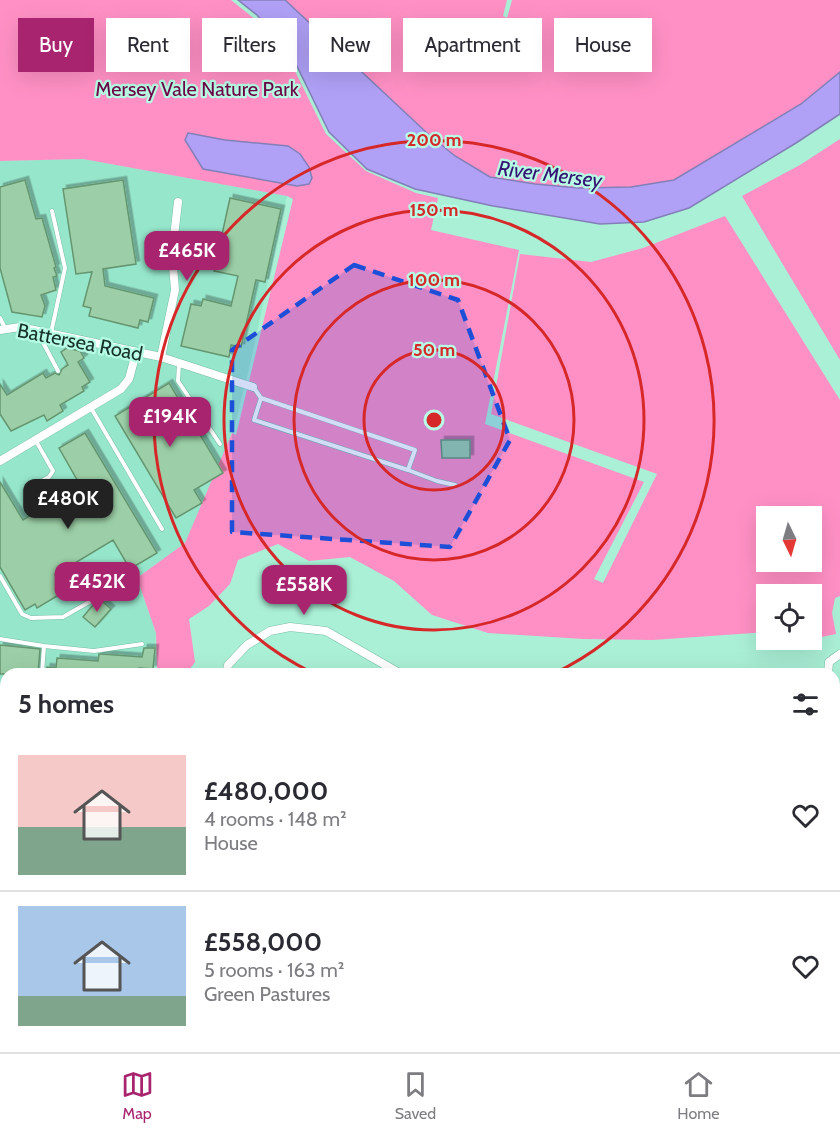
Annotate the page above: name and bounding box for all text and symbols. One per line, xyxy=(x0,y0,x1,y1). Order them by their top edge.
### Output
chip: Buy xyxy=(18,18,94,72)
chip: Rent xyxy=(106,18,190,72)
chip: Filters xyxy=(202,18,297,72)
chip: New xyxy=(309,18,391,72)
chip: Apartment xyxy=(403,18,542,72)
chip: House xyxy=(554,18,652,72)
park label: Mersey Vale Nature Park xyxy=(95,77,299,101)
text: 200 m xyxy=(407,129,461,151)
water label: River Mersey xyxy=(496,155,605,193)
text: 150 m xyxy=(410,199,458,221)
pin: £465K xyxy=(145,231,229,282)
text: £465K xyxy=(158,238,216,262)
text: 100 m xyxy=(408,269,460,291)
street label: Battersea Road xyxy=(15,318,145,366)
text: 50 m xyxy=(413,339,455,361)
pin: £194K xyxy=(128,397,212,448)
text: £194K xyxy=(143,404,197,428)
centre of rings xyxy=(424,410,444,430)
pin: £480K xyxy=(26,479,110,530)
text: £480K xyxy=(37,486,99,510)
north arrow xyxy=(756,506,822,572)
map controls xyxy=(756,506,822,650)
pin: £452K xyxy=(55,562,139,613)
pin: £558K xyxy=(262,565,346,616)
text: £452K xyxy=(69,569,125,593)
text: £558K xyxy=(276,572,332,596)
button: locate xyxy=(756,584,822,650)
text: 5 homes xyxy=(18,688,114,720)
icon: filters xyxy=(789,688,822,721)
text: £480,000 xyxy=(204,775,328,807)
icon: home xyxy=(66,779,138,851)
icon: heart xyxy=(789,799,822,832)
text: 4 rooms · 148 m² xyxy=(204,807,347,831)
text: House xyxy=(204,831,258,855)
text: £558,000 xyxy=(204,926,322,958)
icon: home xyxy=(66,930,138,1002)
icon: heart xyxy=(789,950,822,983)
text: 5 rooms · 163 m² xyxy=(204,958,344,982)
text: Green Pastures xyxy=(204,982,330,1006)
tab: Map xyxy=(121,1068,154,1123)
tab: Saved xyxy=(395,1068,436,1123)
tab: Home xyxy=(677,1068,719,1123)

